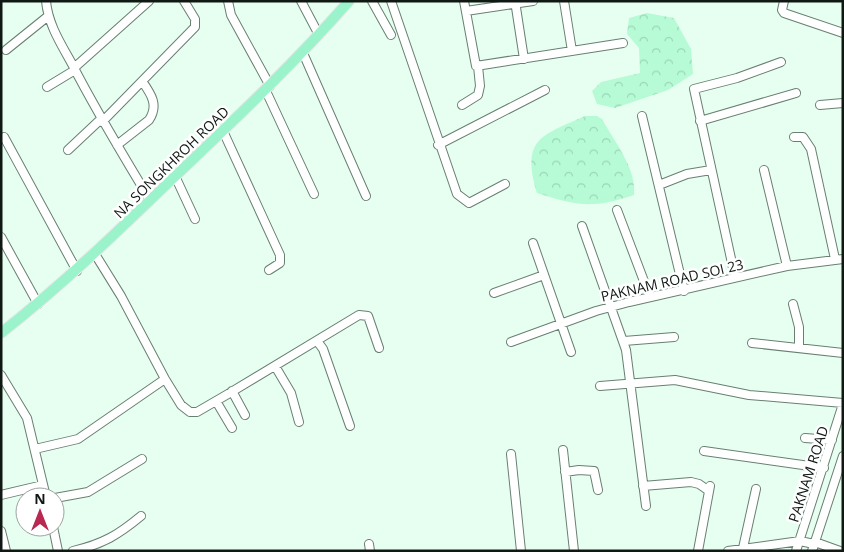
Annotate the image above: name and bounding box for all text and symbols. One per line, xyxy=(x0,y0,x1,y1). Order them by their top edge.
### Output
street label: NA SONGKHROH ROAD xyxy=(109,102,233,222)
street label: PAKNAM ROAD SOI 23 xyxy=(599,254,745,306)
street label: PAKNAM ROAD xyxy=(784,424,832,524)
north arrow xyxy=(15,487,65,537)
text: N xyxy=(34,489,46,508)

